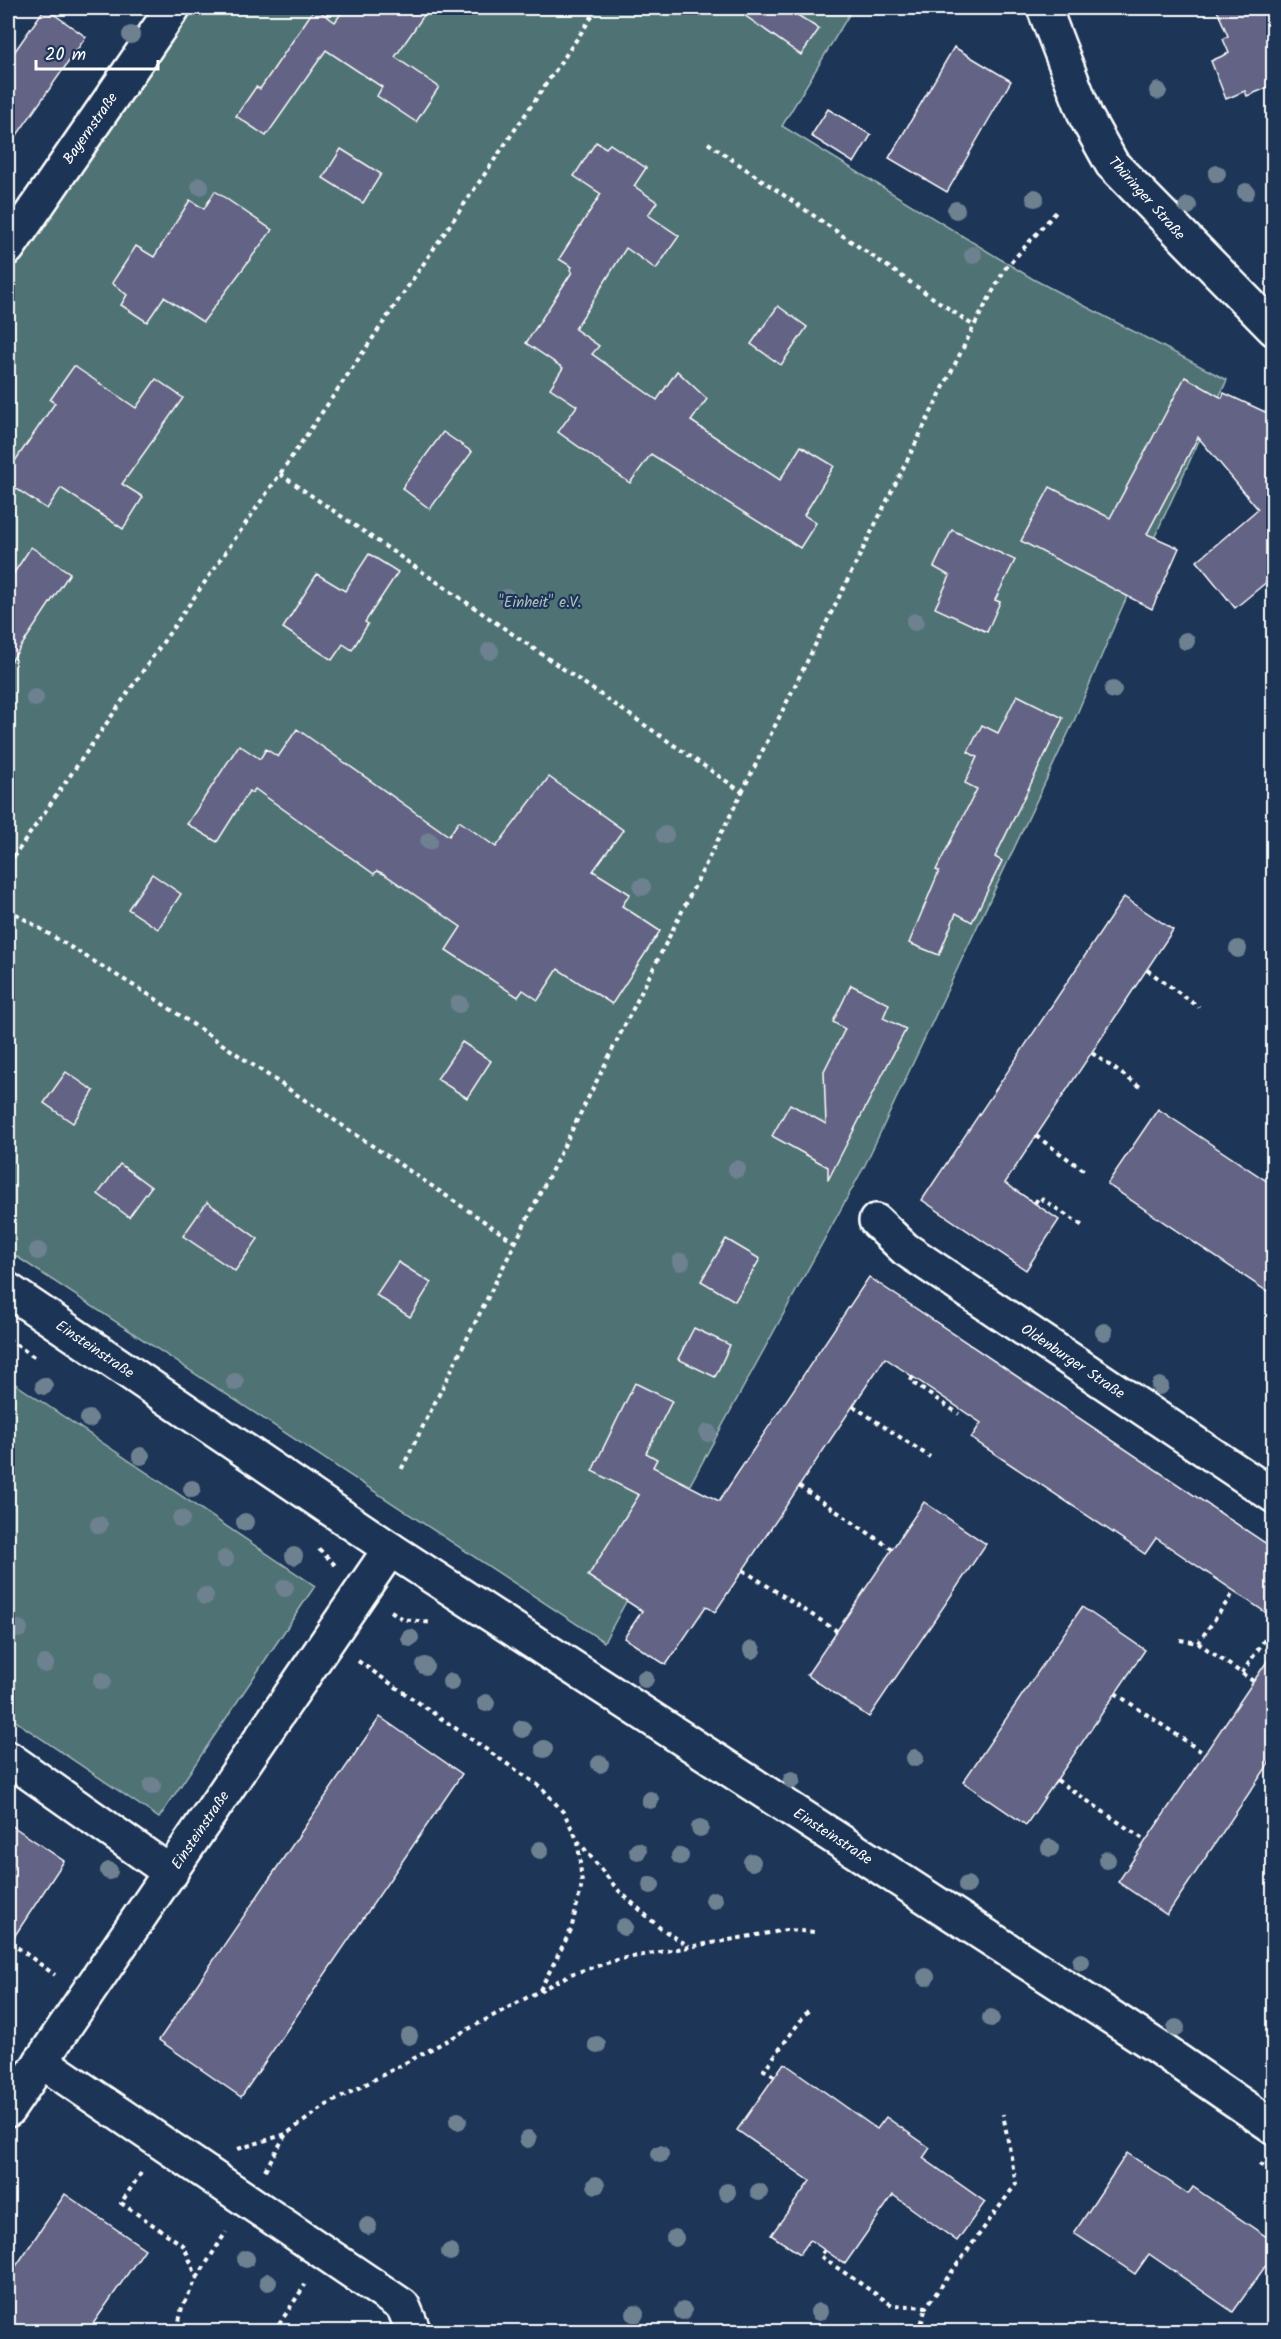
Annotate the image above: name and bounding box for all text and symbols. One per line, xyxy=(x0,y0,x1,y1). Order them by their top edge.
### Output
scale bar xyxy=(36,33,158,71)
text: 20 m xyxy=(45,41,86,70)
street label: Bayernstraße xyxy=(57,87,125,169)
street label: Thüringer Straße xyxy=(1102,151,1191,246)
park label: "Einheit" e.V. xyxy=(499,591,581,615)
street label: Einsteinstraße xyxy=(50,1315,139,1385)
street label: Oldenburger Straße xyxy=(1015,1318,1130,1406)
street label: Einsteinstraße xyxy=(166,1786,236,1875)
street label: Einsteinstraße xyxy=(788,1802,877,1872)

